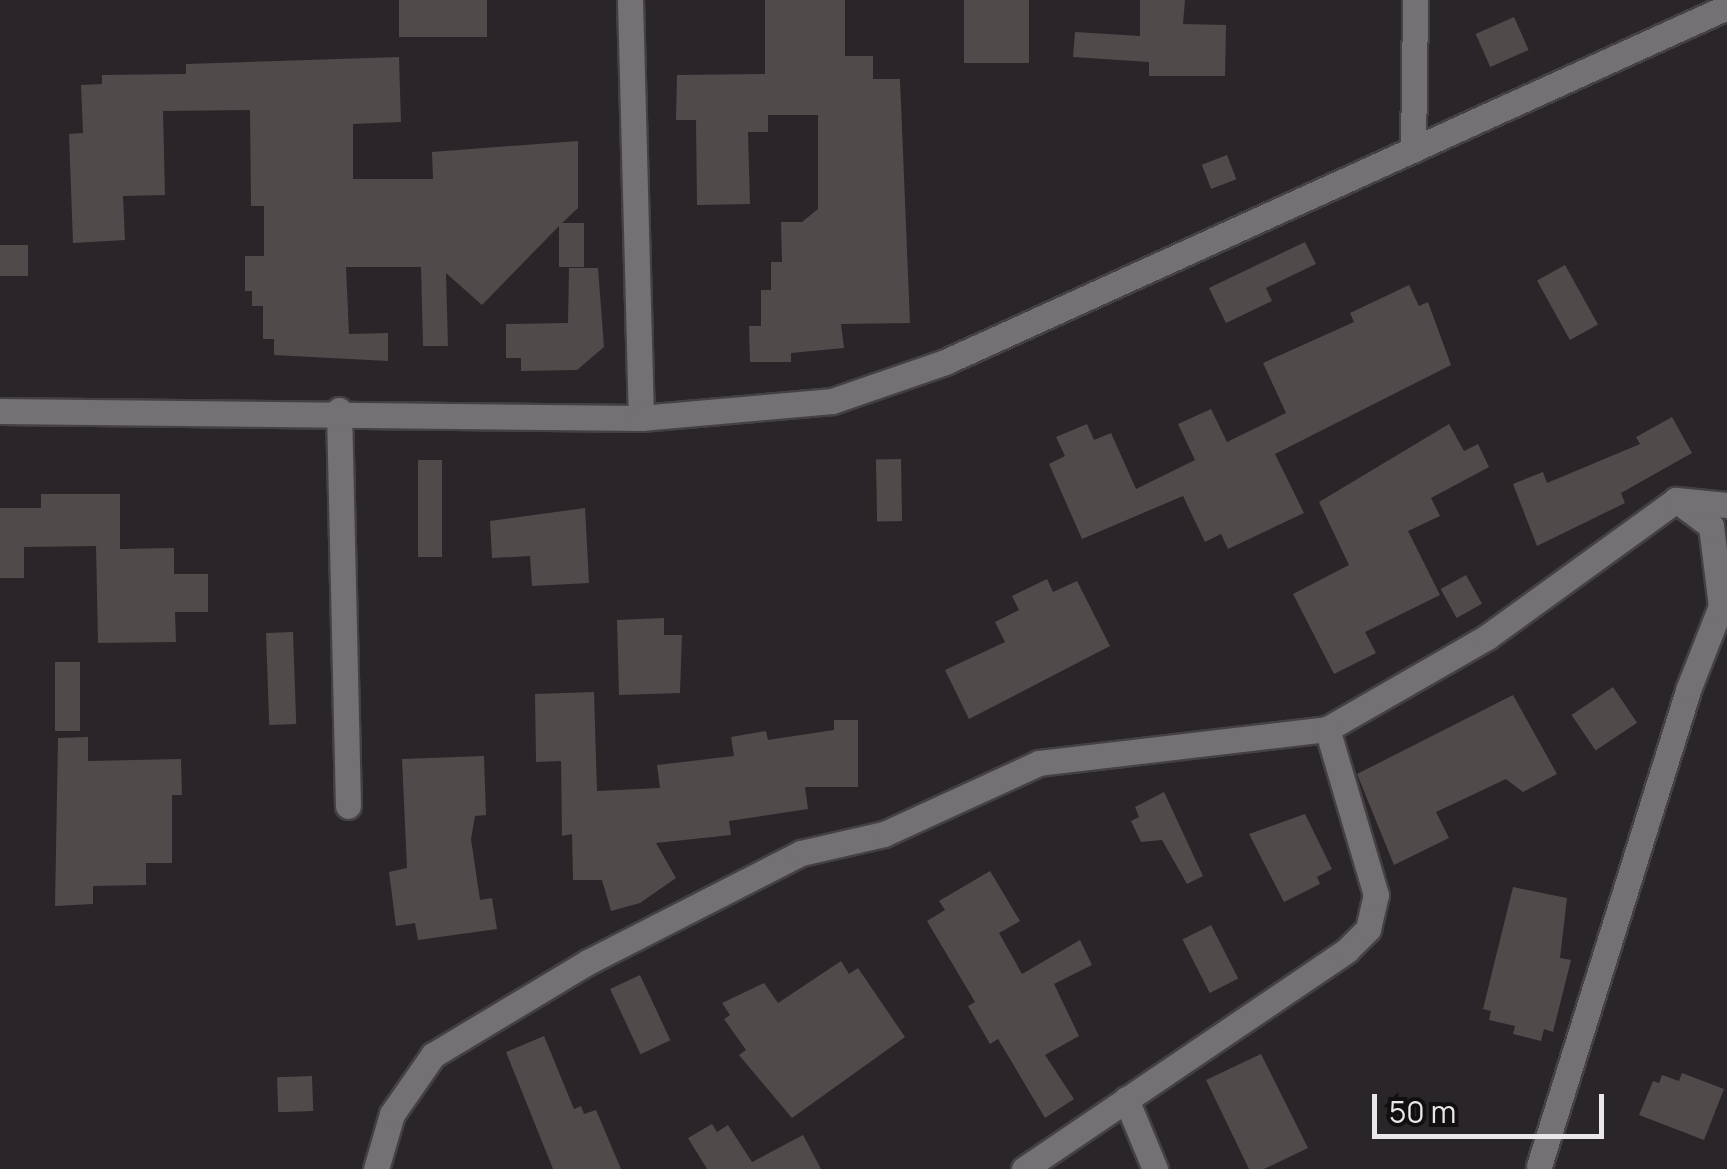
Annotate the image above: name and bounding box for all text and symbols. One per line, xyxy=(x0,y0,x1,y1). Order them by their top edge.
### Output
scale bar xyxy=(1377,1074,1610,1136)
text: 50 m xyxy=(1389,1091,1456,1132)

